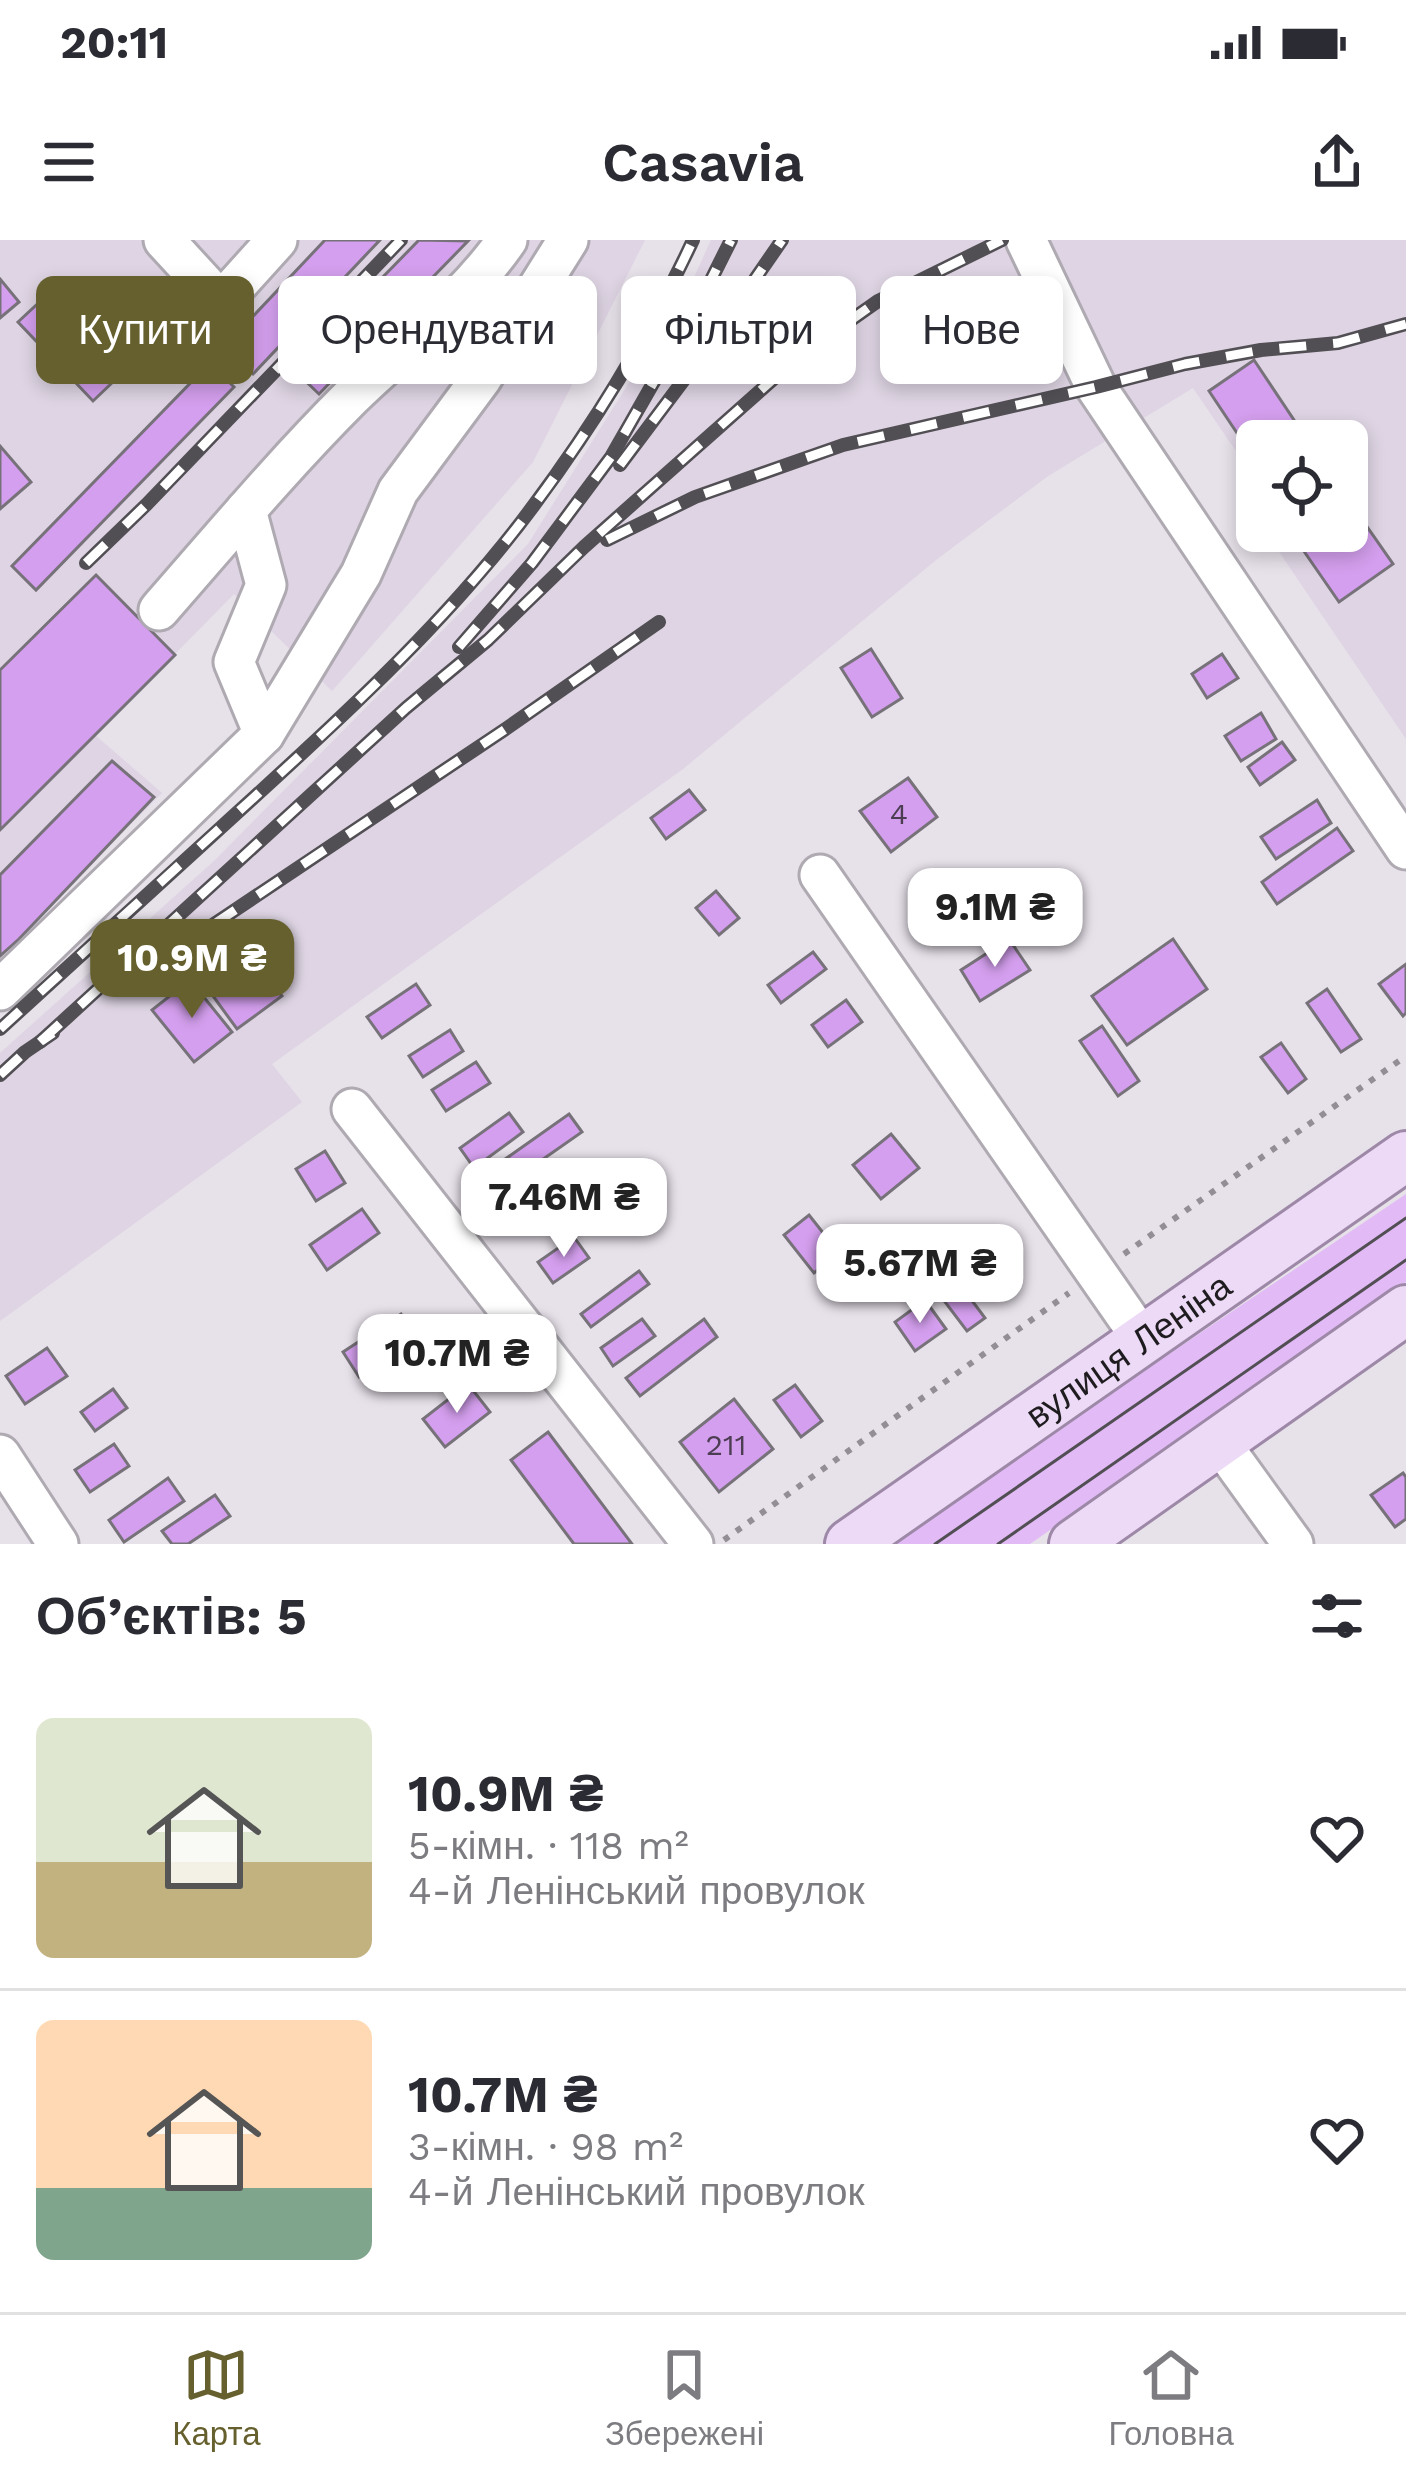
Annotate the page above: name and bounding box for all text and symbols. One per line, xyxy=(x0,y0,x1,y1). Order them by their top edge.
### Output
text: 20:11 xyxy=(60,16,168,69)
icon: menu xyxy=(36,129,102,195)
icon: share xyxy=(1304,129,1370,195)
text: Casavia xyxy=(602,131,804,194)
chip: Купити xyxy=(36,276,254,384)
chip: Орендувати xyxy=(278,276,597,384)
chip: Фільтри xyxy=(621,276,856,384)
chip: Нове xyxy=(880,276,1063,384)
map controls xyxy=(1236,420,1368,552)
button: locate xyxy=(1236,420,1368,552)
house number: 4 xyxy=(890,796,908,831)
pin: 9.1M ₴ xyxy=(897,868,1093,970)
text: 9.1M ₴ xyxy=(935,884,1055,929)
pin: 10.9M ₴ xyxy=(81,919,303,1021)
text: 10.9M ₴ xyxy=(117,935,267,980)
pin: 7.46M ₴ xyxy=(453,1158,675,1260)
text: 7.46M ₴ xyxy=(488,1174,640,1219)
pin: 5.67M ₴ xyxy=(809,1224,1031,1326)
text: 5.67M ₴ xyxy=(843,1240,997,1285)
street label: вулиця Леніна xyxy=(1018,1264,1240,1437)
pin: 10.7M ₴ xyxy=(346,1314,568,1416)
text: 10.7M ₴ xyxy=(385,1330,529,1375)
house number: 211 xyxy=(706,1427,746,1462)
icon: filters xyxy=(1304,1583,1370,1649)
text: Об’єктів: 5 xyxy=(36,1587,307,1646)
text: 10.9M ₴ xyxy=(408,1764,604,1823)
icon: home xyxy=(132,1766,276,1910)
icon: heart xyxy=(1304,1805,1370,1871)
text: 5-кімн. · 118 m² xyxy=(408,1823,689,1868)
text: 4-й Ленінський провулок xyxy=(408,1868,865,1913)
text: 10.7M ₴ xyxy=(408,2065,597,2124)
icon: home xyxy=(132,2068,276,2212)
icon: heart xyxy=(1304,2107,1370,2173)
text: 3-кімн. · 98 m² xyxy=(408,2124,683,2169)
text: 4-й Ленінський провулок xyxy=(408,2169,865,2214)
tab: Карта xyxy=(172,2342,261,2453)
tab: Збережені xyxy=(605,2342,764,2453)
tab: Головна xyxy=(1108,2342,1234,2453)

